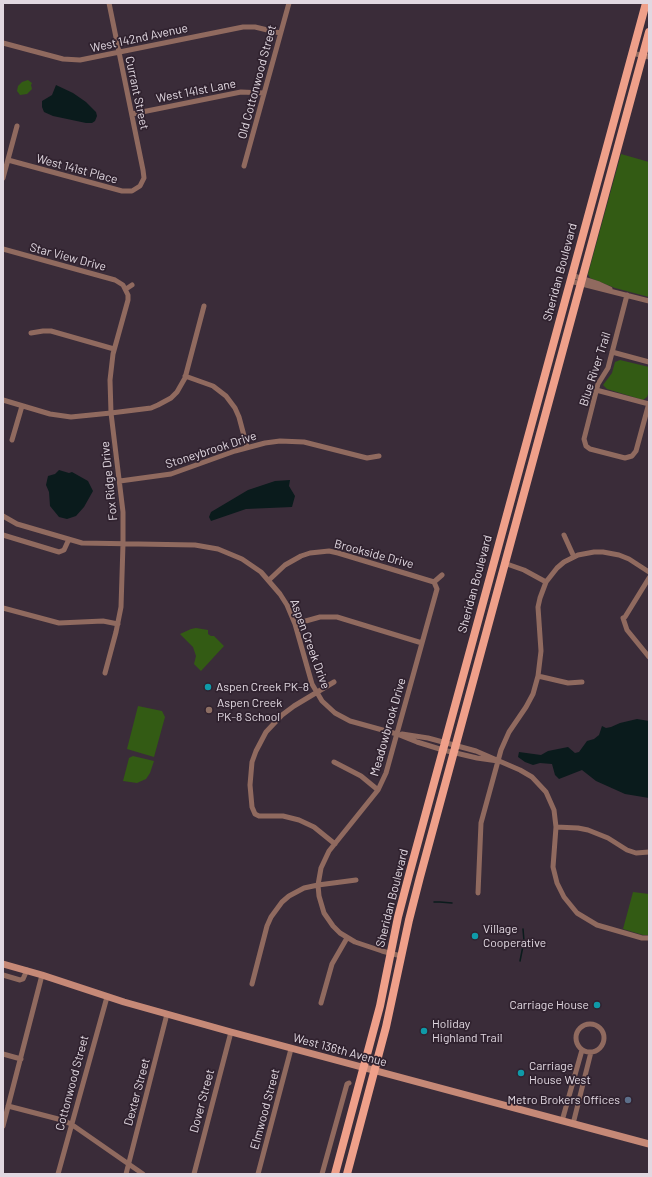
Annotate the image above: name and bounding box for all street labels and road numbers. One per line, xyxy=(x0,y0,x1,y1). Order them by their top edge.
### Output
street label: West 142nd Avenue xyxy=(89,21,189,55)
street label: Old Cottonwood Street xyxy=(235,23,279,141)
street label: Currant Street xyxy=(122,55,152,131)
street label: West 141st Lane xyxy=(155,76,237,106)
street label: West 141st Place xyxy=(35,151,119,187)
street label: Sheridan Boulevard xyxy=(540,221,580,323)
street label: Star View Drive xyxy=(28,240,108,274)
street label: Blue River Trail xyxy=(576,330,614,408)
street label: Stoneybrook Drive xyxy=(164,428,258,472)
street label: Fox Ridge Drive xyxy=(98,441,120,521)
street label: Sheridan Boulevard xyxy=(455,533,495,635)
street label: Brookside Drive xyxy=(333,536,415,572)
street label: Aspen Creek Drive xyxy=(287,597,333,691)
street label: Meadowbrook Drive xyxy=(367,676,409,778)
street label: Sheridan Boulevard xyxy=(373,847,411,949)
street label: West 136th Avenue xyxy=(291,1031,389,1069)
street label: Cottonwood Street xyxy=(52,1034,92,1132)
street label: Dexter Street xyxy=(121,1057,153,1127)
street label: Elmwood Street xyxy=(247,1067,283,1151)
street label: Dover Street xyxy=(187,1068,217,1134)

